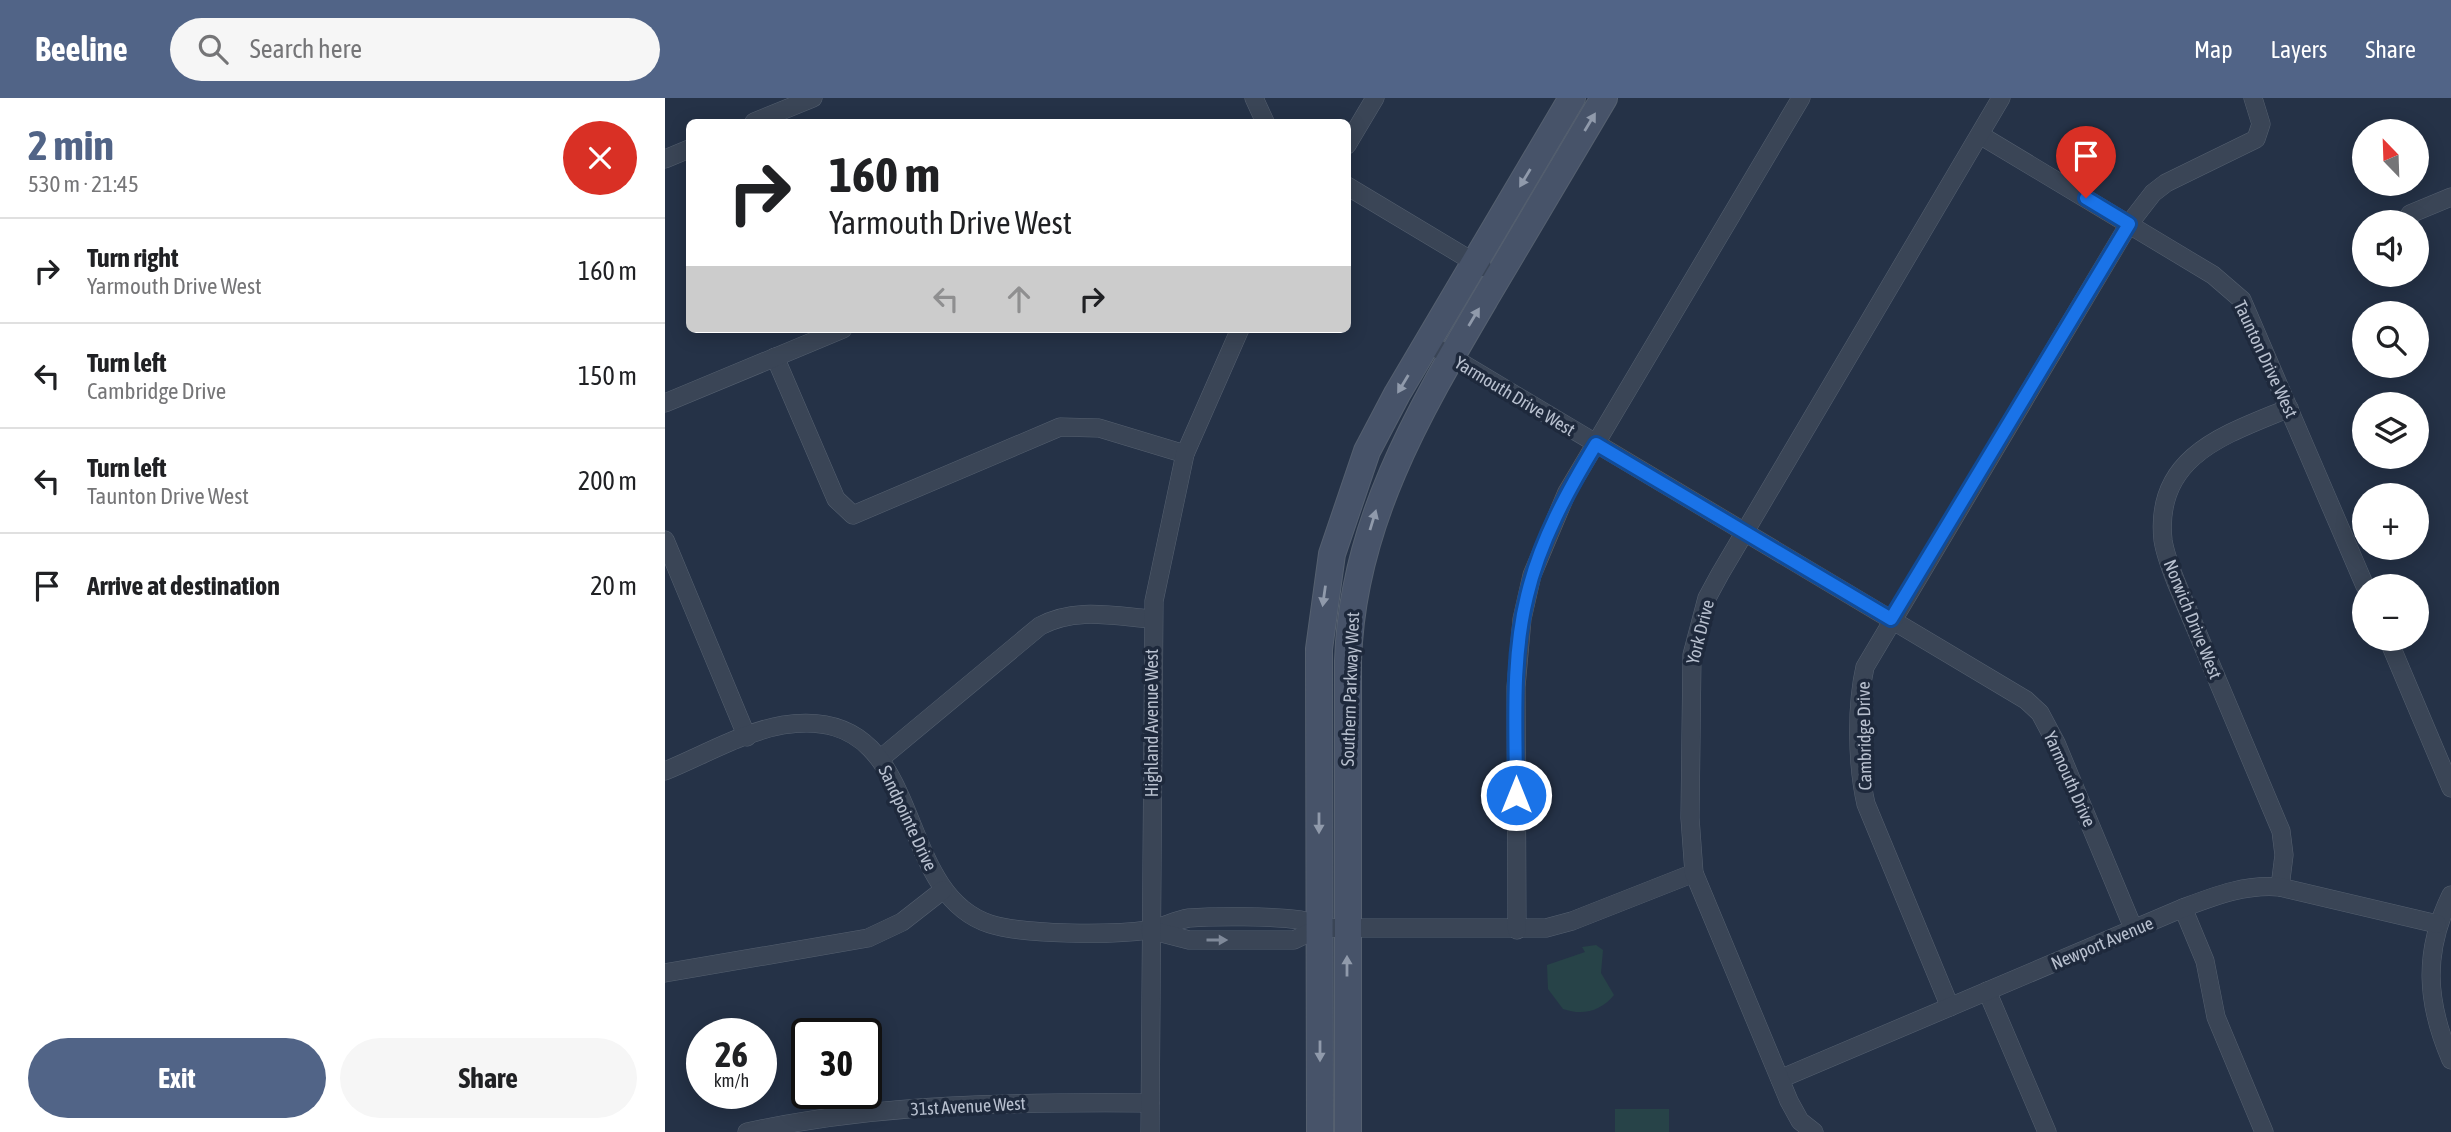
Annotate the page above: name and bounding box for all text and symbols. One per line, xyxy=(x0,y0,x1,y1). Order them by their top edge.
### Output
search box xyxy=(170,18,660,81)
text: Beeline xyxy=(35,30,128,68)
icon: search xyxy=(194,30,232,68)
text: Search here xyxy=(250,34,362,64)
text: Map xyxy=(2194,36,2233,63)
text: Layers xyxy=(2271,36,2327,63)
text: Share xyxy=(2365,36,2416,63)
one-way arrow xyxy=(1584,112,1597,131)
north arrow xyxy=(2352,119,2429,196)
map controls xyxy=(2352,119,2429,651)
text: 2 min xyxy=(28,121,114,169)
button: close xyxy=(563,121,637,195)
pin xyxy=(2056,126,2116,198)
icon: arrive xyxy=(2067,137,2105,175)
text: 160 m xyxy=(829,146,940,202)
icon: right xyxy=(714,147,805,238)
one-way arrow xyxy=(1519,168,1531,187)
text: 530 m · 21:45 xyxy=(28,171,139,197)
text: Yarmouth Drive West xyxy=(829,204,1072,241)
button: sound xyxy=(2352,210,2429,287)
text: Turn right xyxy=(87,243,178,273)
icon: right xyxy=(28,252,66,290)
text: 160 m xyxy=(578,256,637,286)
text: Yarmouth Drive West xyxy=(87,273,262,299)
icon: left xyxy=(927,280,965,318)
icon: ahead xyxy=(1000,280,1038,318)
icon: right xyxy=(1073,280,1111,318)
street label: Taunton Drive West xyxy=(2230,297,2302,421)
button: search xyxy=(2352,301,2429,378)
one-way arrow xyxy=(1468,308,1480,327)
text: Turn left xyxy=(87,348,167,378)
street label: Yarmouth Drive West xyxy=(1451,352,1579,440)
icon: left xyxy=(28,357,66,395)
text: 150 m xyxy=(578,361,637,391)
one-way arrow xyxy=(1397,375,1409,394)
text: Cambridge Drive xyxy=(87,378,226,404)
button: layers xyxy=(2352,392,2429,469)
text: Turn left xyxy=(87,453,167,483)
icon: left xyxy=(28,462,66,500)
text: 200 m xyxy=(578,466,637,496)
text: Taunton Drive West xyxy=(87,483,249,509)
button: + xyxy=(2352,483,2429,560)
one-way arrow xyxy=(1368,509,1378,530)
street label: Norwich Drive West xyxy=(2160,556,2226,682)
icon: arrive xyxy=(28,567,66,605)
text: Arrive at destination xyxy=(87,571,280,601)
text: 20 m xyxy=(590,571,637,601)
button: − xyxy=(2352,574,2429,651)
one-way arrow xyxy=(1319,585,1330,607)
street label: York Drive xyxy=(1682,597,1718,667)
street label: Southern Parkway West xyxy=(1337,611,1363,767)
street label: Highland Avenue West xyxy=(1141,649,1162,797)
street label: Cambridge Drive xyxy=(1853,681,1875,791)
street label: Yarmouth Drive xyxy=(2040,728,2100,830)
position arrow xyxy=(1479,758,1553,832)
street label: Sandpointe Drive xyxy=(874,762,942,874)
one-way arrow xyxy=(1313,812,1325,834)
street label: Newport Avenue xyxy=(2048,912,2156,974)
one-way arrow xyxy=(1206,934,1228,946)
one-way arrow xyxy=(1341,955,1353,977)
speed limit sign: 30 xyxy=(791,1018,882,1109)
text: 26 xyxy=(715,1034,748,1074)
button: Exit xyxy=(28,1038,326,1118)
button: Share xyxy=(340,1038,637,1118)
one-way arrow xyxy=(1314,1040,1326,1062)
text: km/h xyxy=(714,1070,749,1091)
street label: 31st Avenue West xyxy=(910,1092,1026,1120)

